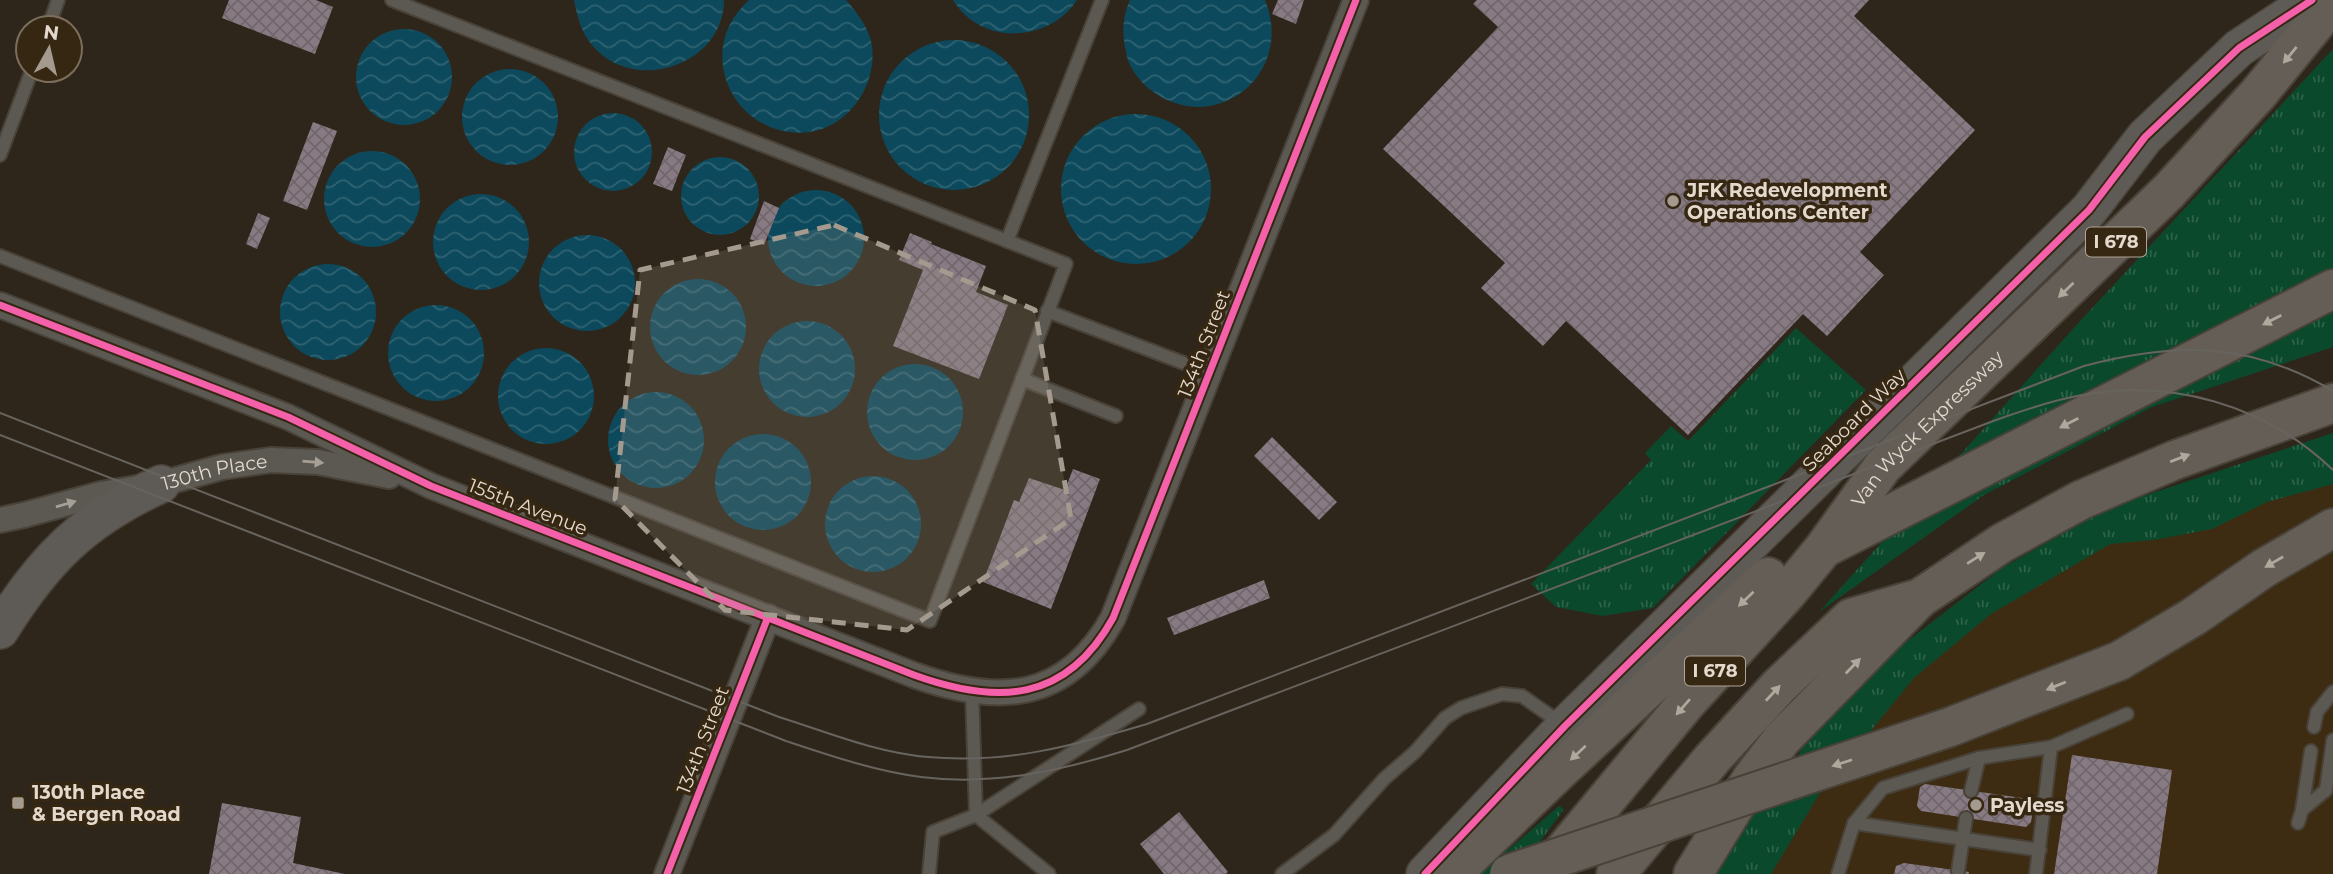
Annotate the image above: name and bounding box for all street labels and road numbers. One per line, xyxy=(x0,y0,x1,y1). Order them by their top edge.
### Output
road number: I 678 xyxy=(2086,228,2146,256)
street label: 134th Street xyxy=(1173,287,1235,401)
street label: Van Wyck Expressway xyxy=(1846,345,2008,511)
street label: Seaboard Way xyxy=(1798,363,1911,476)
street label: 130th Place xyxy=(159,449,269,495)
street label: 155th Avenue xyxy=(465,474,591,540)
road number: I 678 xyxy=(1685,656,1745,686)
street label: 134th Street xyxy=(672,683,734,797)

